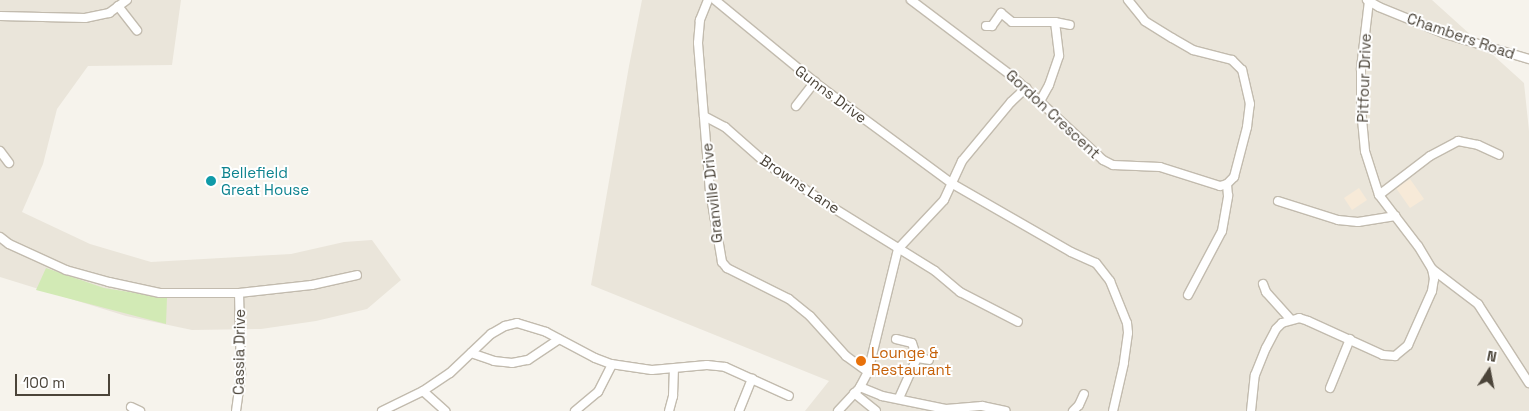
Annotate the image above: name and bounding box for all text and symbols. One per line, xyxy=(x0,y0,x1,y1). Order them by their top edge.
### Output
street label: Chambers Road xyxy=(1405,9,1517,63)
street label: Pitfour Drive xyxy=(1353,33,1375,123)
street label: Gunns Drive xyxy=(792,61,870,127)
street label: Gordon Crescent xyxy=(1002,66,1104,162)
street label: Granville Drive xyxy=(698,142,726,244)
street label: Browns Lane xyxy=(757,151,843,217)
place label: Bellefield Great House xyxy=(221,163,309,198)
marker: Bellefield Great House xyxy=(205,175,217,187)
street label: Cassia Drive xyxy=(229,309,249,395)
place label: Lounge & Restaurant xyxy=(871,343,951,378)
north arrow xyxy=(1464,346,1514,396)
text: N xyxy=(1486,347,1498,366)
marker: Lounge & Restaurant xyxy=(855,355,867,367)
scale bar xyxy=(18,364,112,396)
text: 100 m xyxy=(23,373,65,392)

